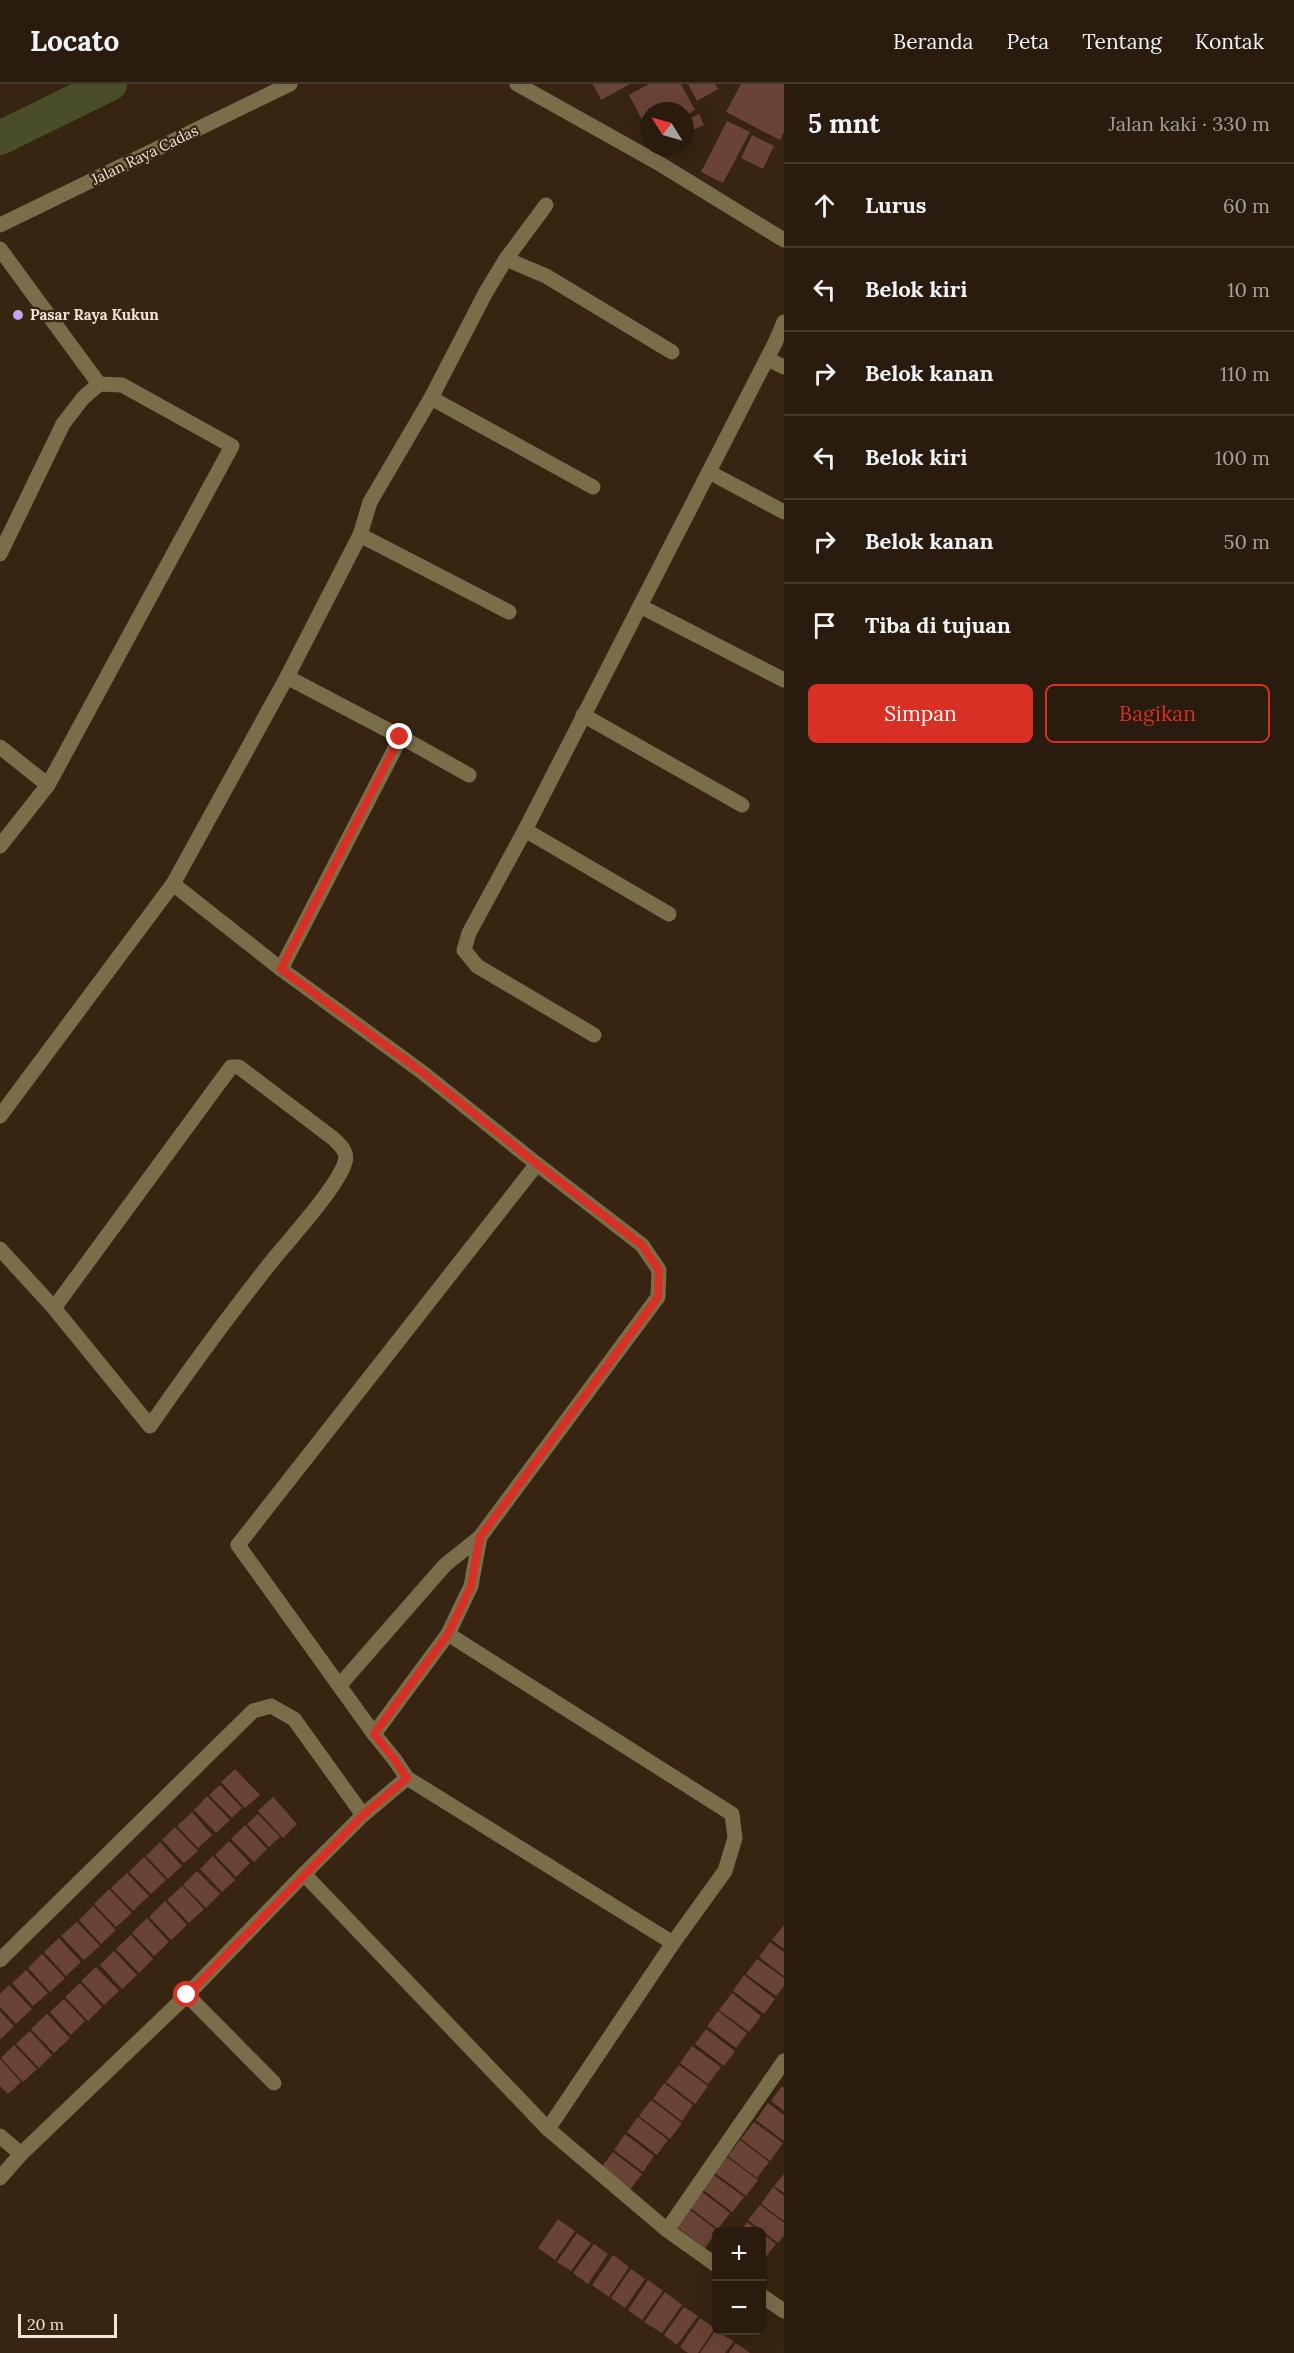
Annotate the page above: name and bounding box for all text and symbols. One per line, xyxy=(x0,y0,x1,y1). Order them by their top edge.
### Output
text: Locato xyxy=(30,23,119,59)
text: Beranda xyxy=(893,28,973,55)
text: Peta xyxy=(1006,28,1049,55)
text: Tentang xyxy=(1082,28,1162,55)
text: Kontak xyxy=(1195,28,1264,55)
north arrow xyxy=(640,102,694,156)
text: 5 mnt xyxy=(808,107,880,140)
text: Jalan kaki · 330 m xyxy=(1109,111,1270,136)
street label: Jalan Raya Cadas xyxy=(87,120,201,189)
icon: ahead xyxy=(808,189,841,222)
text: Lurus xyxy=(865,191,927,219)
text: 60 m xyxy=(1223,193,1270,218)
icon: left xyxy=(808,273,841,306)
text: Belok kiri xyxy=(865,275,967,303)
text: 10 m xyxy=(1227,277,1270,302)
place label: Pasar Raya Kukun xyxy=(30,305,159,324)
marker: Pasar Raya Kukun xyxy=(11,308,25,322)
icon: right xyxy=(808,357,841,390)
text: Belok kanan xyxy=(865,359,994,387)
text: 110 m xyxy=(1220,361,1270,386)
icon: left xyxy=(808,441,841,474)
text: Belok kiri xyxy=(865,443,967,471)
text: 100 m xyxy=(1215,445,1270,470)
icon: right xyxy=(808,525,841,558)
text: Belok kanan xyxy=(865,527,994,555)
text: 50 m xyxy=(1224,529,1270,554)
icon: arrive xyxy=(808,609,841,642)
text: Tiba di tujuan xyxy=(865,611,1011,639)
button: Simpan xyxy=(808,684,1033,743)
button: Bagikan xyxy=(1045,684,1270,743)
route end xyxy=(386,723,412,749)
route start xyxy=(173,1981,199,2007)
map controls xyxy=(712,2227,766,2335)
button: + xyxy=(712,2227,766,2281)
button: − xyxy=(712,2281,766,2335)
scale bar xyxy=(18,2311,117,2338)
text: 20 m xyxy=(27,2314,64,2334)

